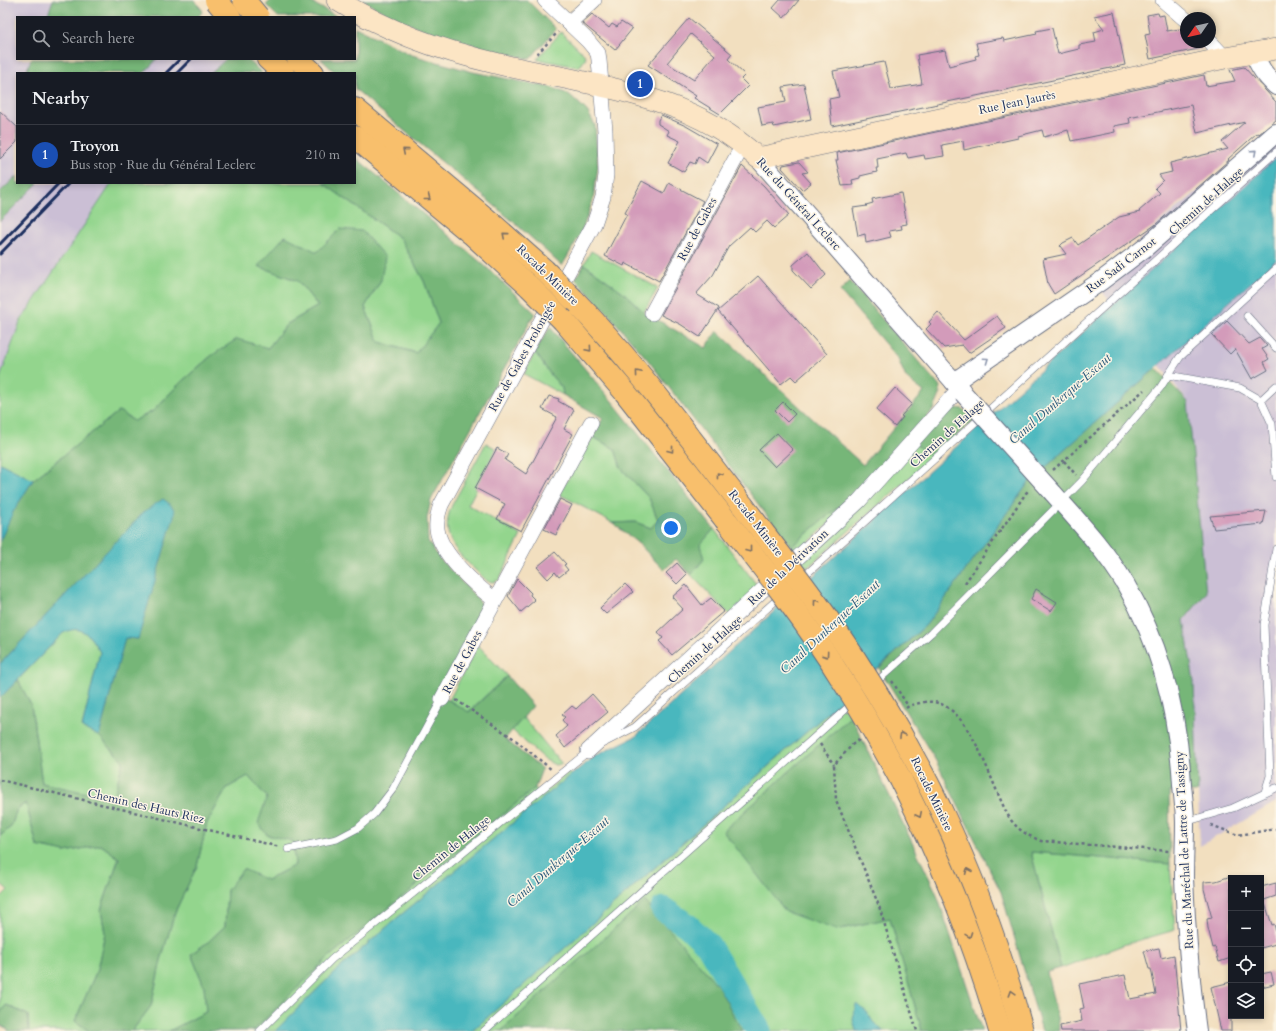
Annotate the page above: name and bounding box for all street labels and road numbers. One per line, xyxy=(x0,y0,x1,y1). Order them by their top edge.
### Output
street label: Rue Jean Jaurès xyxy=(977,86,1057,118)
street label: Rue du Général Leclerc xyxy=(753,154,845,254)
street label: Chemin de Halage xyxy=(1165,163,1247,239)
street label: Rue de Gabes xyxy=(674,195,720,263)
street label: Rue Sadi Carnot xyxy=(1083,233,1159,297)
street label: Rocade Minière xyxy=(513,241,583,309)
street label: Rue de Gabes Prolongée xyxy=(485,298,559,414)
street label: Chemin de Halage xyxy=(906,395,988,471)
street label: Rocade Minière xyxy=(725,486,787,560)
street label: Rue de la Dérivation xyxy=(744,525,832,609)
street label: Chemin de Halage xyxy=(664,611,746,687)
street label: Rue de Gabes xyxy=(439,628,485,696)
street label: Rue du Maréchal de Lattre de Tassigny xyxy=(1171,750,1197,949)
street label: Rocade Minière xyxy=(907,754,957,834)
street label: Chemin des Hauts Riez xyxy=(86,785,206,827)
street label: Chemin de Halage xyxy=(409,812,493,884)

